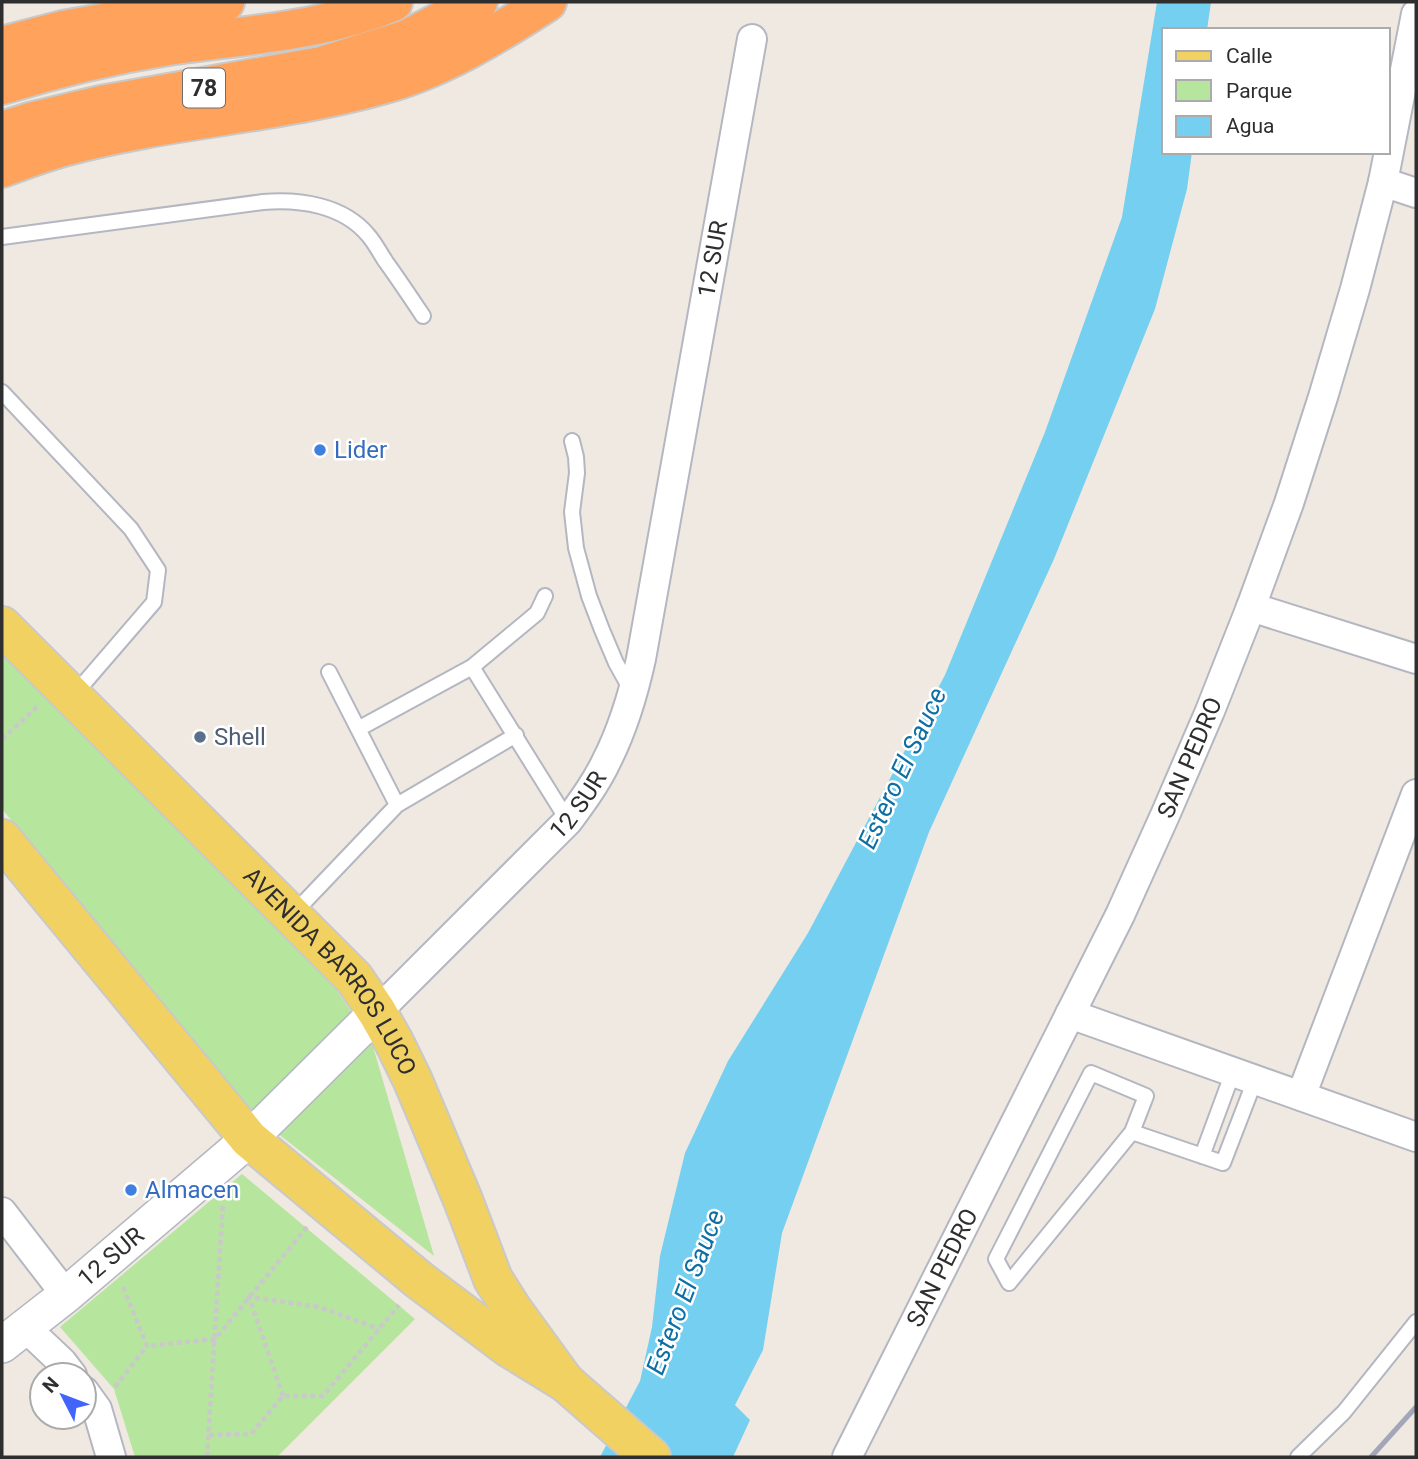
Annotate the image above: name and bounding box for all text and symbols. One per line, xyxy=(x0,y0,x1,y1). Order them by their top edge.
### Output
legend xyxy=(1162,28,1390,154)
text: Calle xyxy=(1226,44,1272,68)
road number: 78 xyxy=(183,68,225,108)
text: Parque xyxy=(1226,79,1292,103)
text: Agua xyxy=(1226,114,1275,138)
street label: 12 SUR xyxy=(692,218,733,299)
place label: Lider xyxy=(334,436,387,464)
marker: Lider xyxy=(312,442,328,458)
water label: Estero El Sauce xyxy=(852,683,952,853)
street label: SAN PEDRO xyxy=(1151,693,1228,822)
place label: Shell xyxy=(214,723,266,751)
marker: Shell xyxy=(192,729,208,745)
street label: 12 SUR xyxy=(544,766,612,845)
street label: AVENIDA BARROS LUCO xyxy=(238,862,422,1080)
place label: Almacen xyxy=(145,1176,239,1204)
marker: Almacen xyxy=(123,1182,139,1198)
street label: SAN PEDRO xyxy=(901,1204,984,1331)
water label: Estero El Sauce xyxy=(640,1205,730,1379)
street label: 12 SUR xyxy=(72,1221,149,1293)
north arrow xyxy=(28,1361,98,1431)
text: N xyxy=(38,1372,64,1398)

